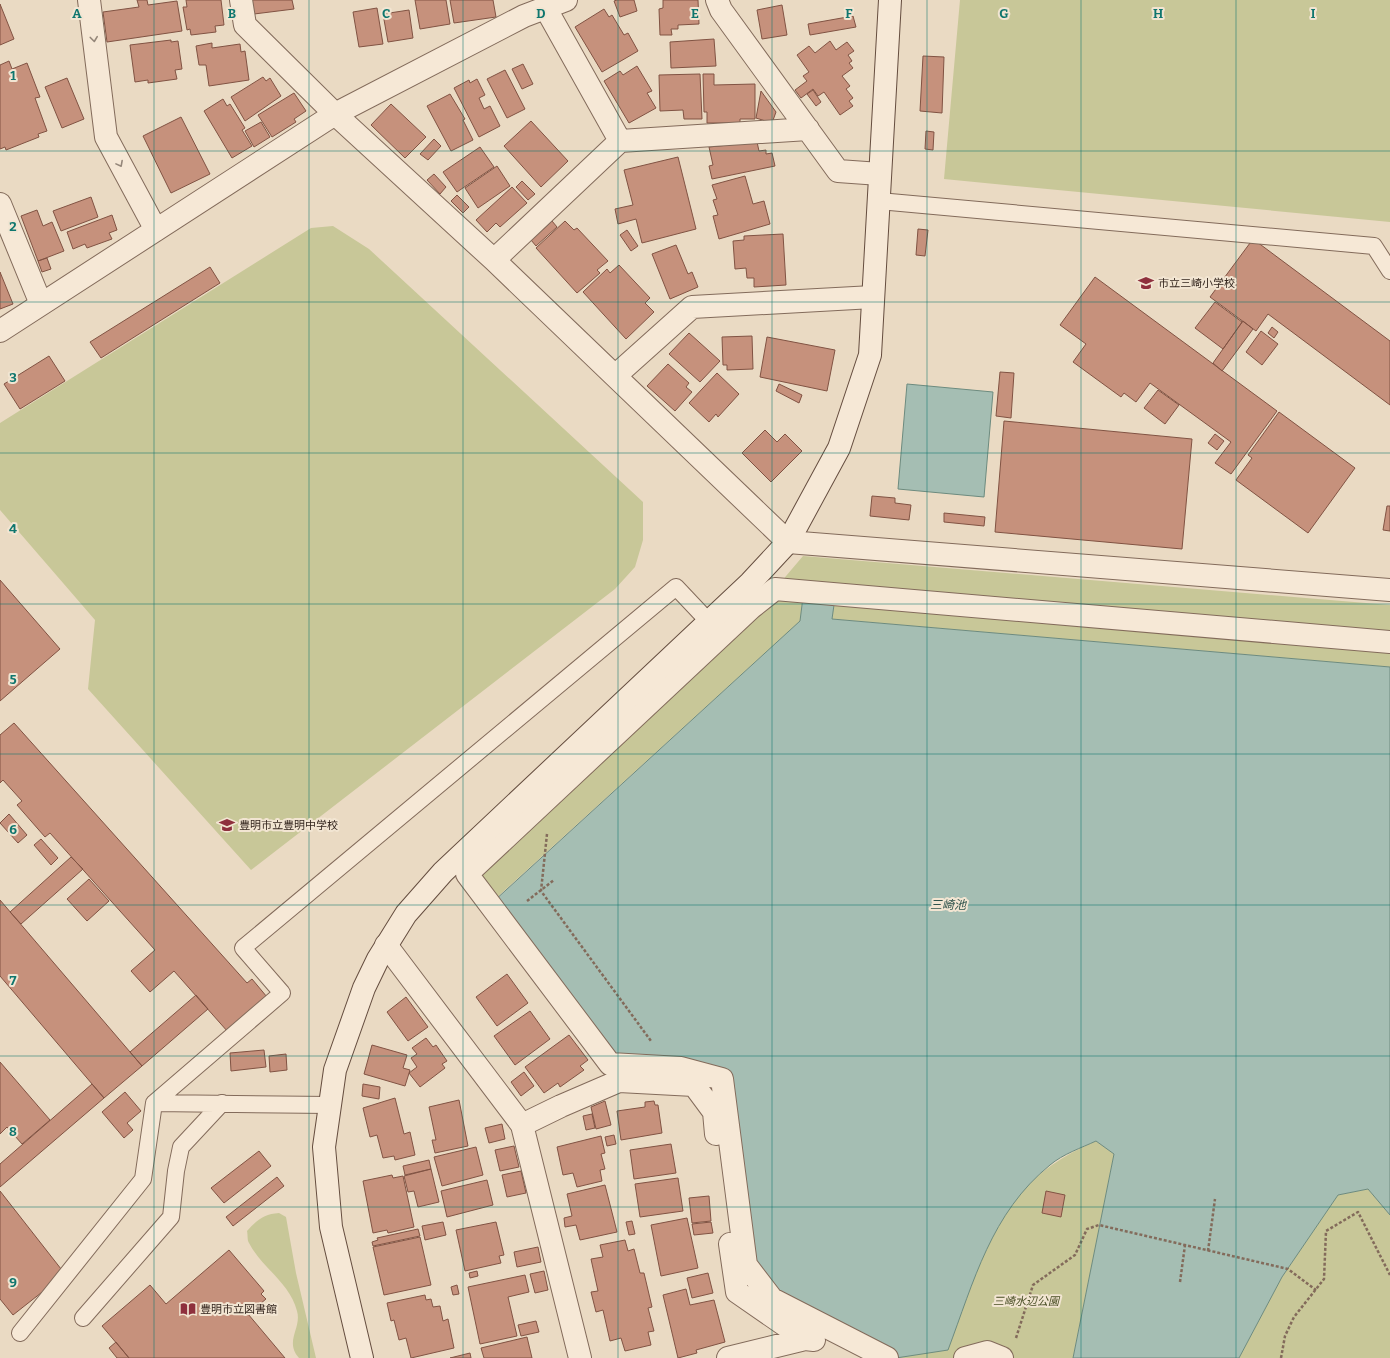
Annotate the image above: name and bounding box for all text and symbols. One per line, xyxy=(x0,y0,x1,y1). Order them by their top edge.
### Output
text: A xyxy=(72,6,82,21)
text: B xyxy=(228,6,236,21)
text: C xyxy=(382,6,390,21)
text: D xyxy=(536,6,546,21)
text: E xyxy=(691,6,699,21)
text: F xyxy=(845,6,853,21)
text: G xyxy=(999,6,1009,21)
text: H xyxy=(1153,6,1163,21)
text: I xyxy=(1311,6,1316,21)
one-way arrow xyxy=(89,36,98,42)
text: 1 xyxy=(10,68,16,83)
one-way arrow xyxy=(116,160,123,167)
text: 2 xyxy=(9,219,17,234)
school or university icon: 市立三崎小学校 xyxy=(1137,274,1155,292)
place label: 市立三崎小学校 xyxy=(1158,277,1235,290)
text: 3 xyxy=(9,370,17,385)
text: 4 xyxy=(9,521,17,536)
text: 5 xyxy=(9,672,17,687)
school or university icon: 豊明市立豊明中学校 xyxy=(218,816,236,834)
place label: 豊明市立豊明中学校 xyxy=(239,819,338,832)
text: 6 xyxy=(9,822,17,837)
water label: 三崎池 xyxy=(930,898,967,912)
text: 7 xyxy=(10,973,17,988)
text: 8 xyxy=(9,1124,17,1139)
text: 9 xyxy=(9,1275,17,1290)
park label: 三崎水辺公園 xyxy=(993,1295,1061,1308)
library icon: 豊明市立図書館 xyxy=(179,1300,197,1318)
place label: 豊明市立図書館 xyxy=(200,1303,277,1316)

